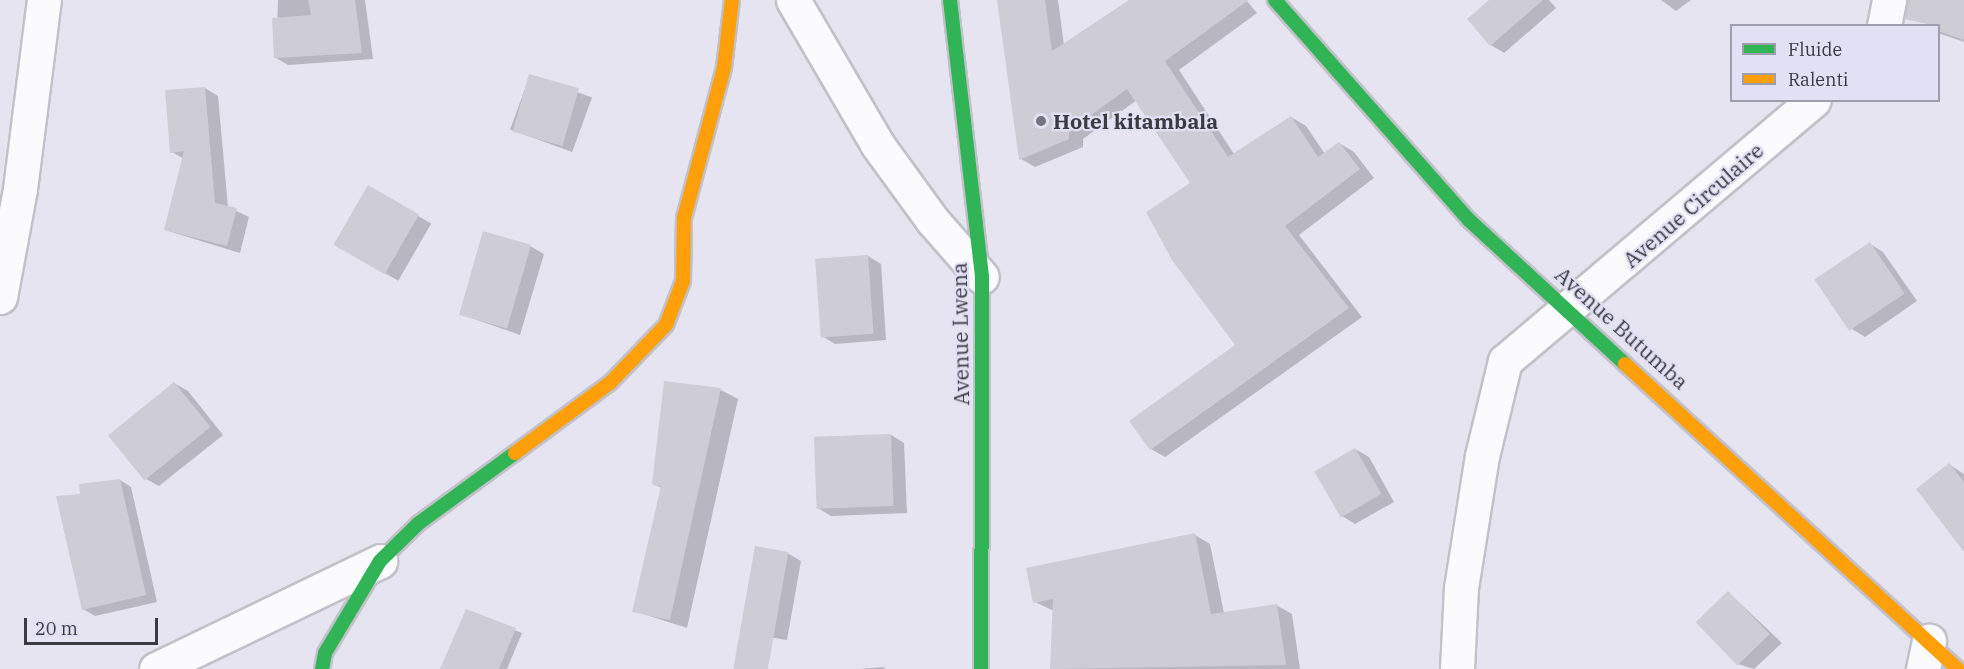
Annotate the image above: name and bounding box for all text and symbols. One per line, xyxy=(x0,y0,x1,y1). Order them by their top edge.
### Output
legend xyxy=(1730,24,1940,102)
text: Fluide xyxy=(1788,38,1842,61)
text: Ralenti xyxy=(1788,68,1849,91)
place label: Hotel kitambala xyxy=(1053,108,1218,134)
marker: Hotel kitambala xyxy=(1034,114,1048,128)
street label: Avenue Circulaire xyxy=(1618,137,1768,273)
street label: Avenue Lwena xyxy=(946,262,974,406)
street label: Avenue Butumba xyxy=(1550,262,1694,394)
scale bar xyxy=(27,606,160,644)
text: 20 m xyxy=(35,617,78,640)

